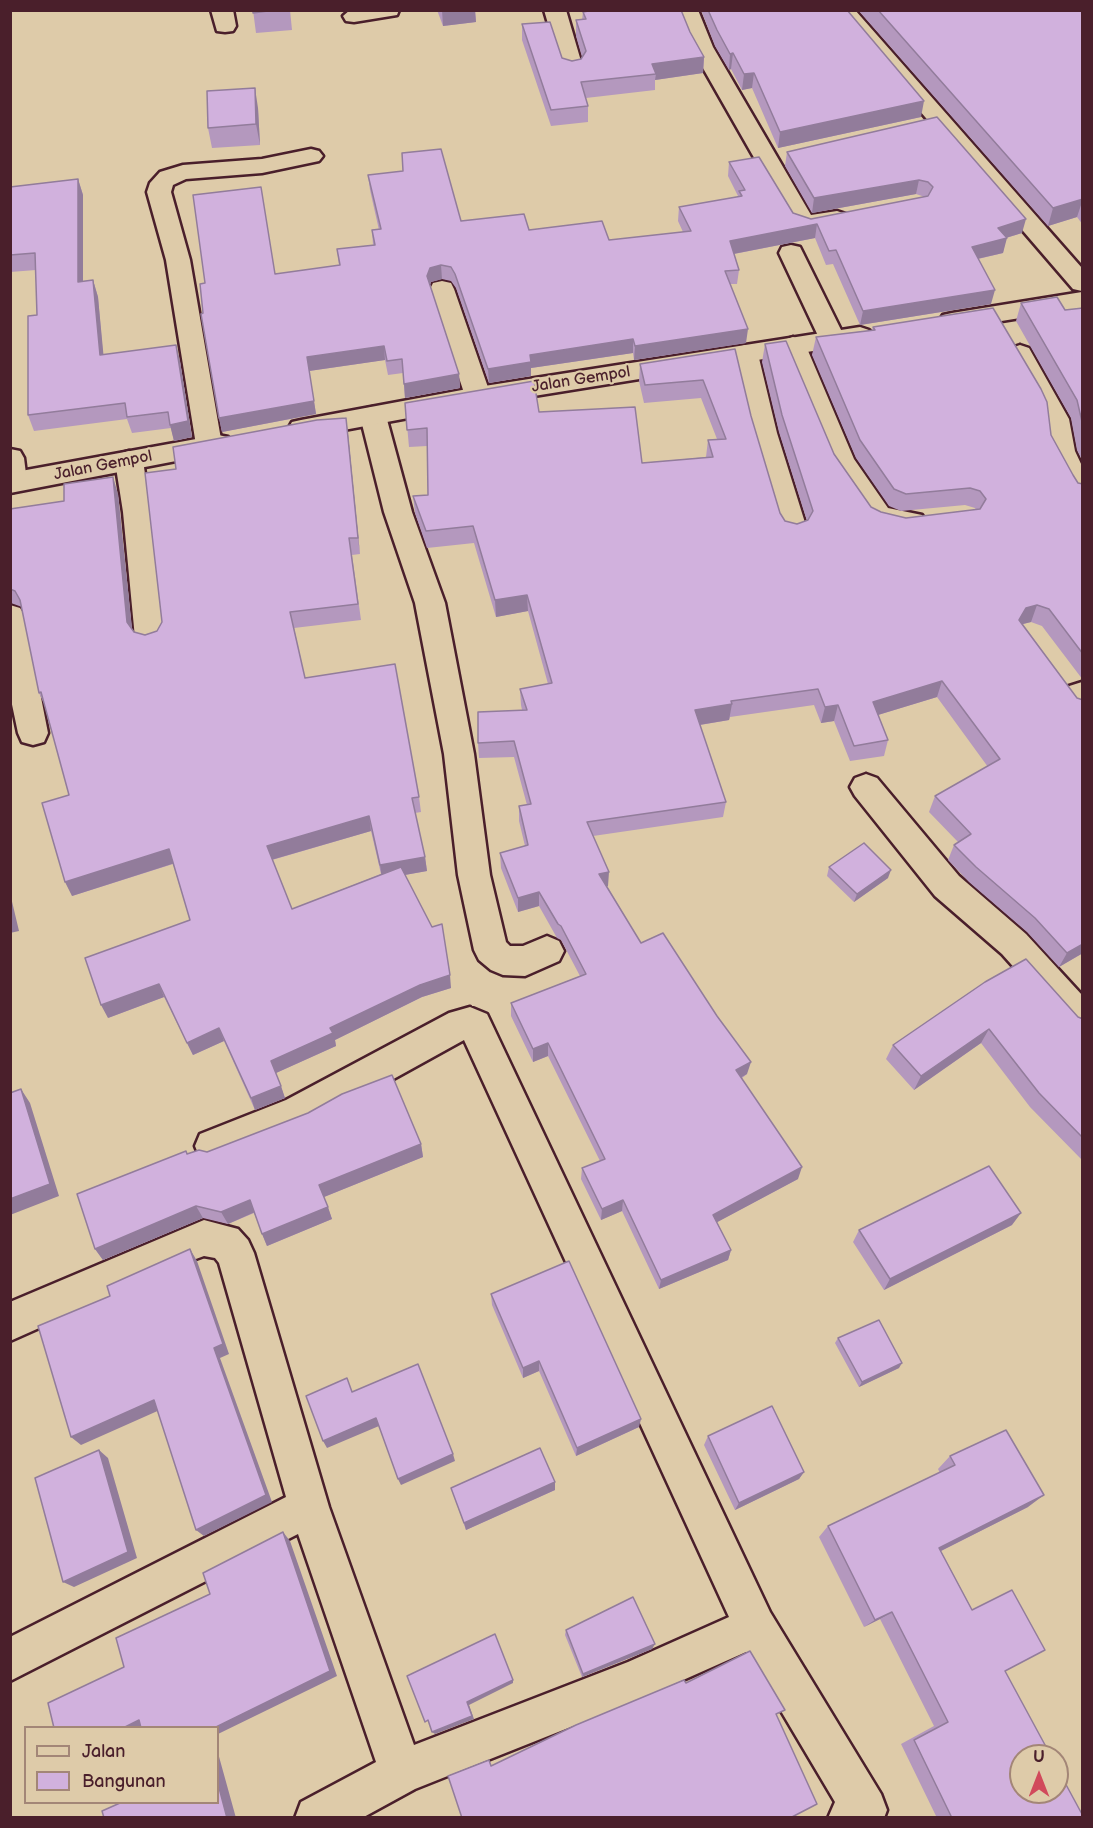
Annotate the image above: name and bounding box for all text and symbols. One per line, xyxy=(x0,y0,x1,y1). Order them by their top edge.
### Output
street label: Jalan Gempol xyxy=(530,363,632,397)
street label: Jalan Gempol xyxy=(52,447,154,485)
legend xyxy=(24,1726,219,1804)
text: Jalan xyxy=(82,1741,125,1762)
north arrow xyxy=(1009,1744,1069,1804)
text: U xyxy=(1033,1748,1045,1767)
text: Bangunan xyxy=(82,1771,166,1792)

